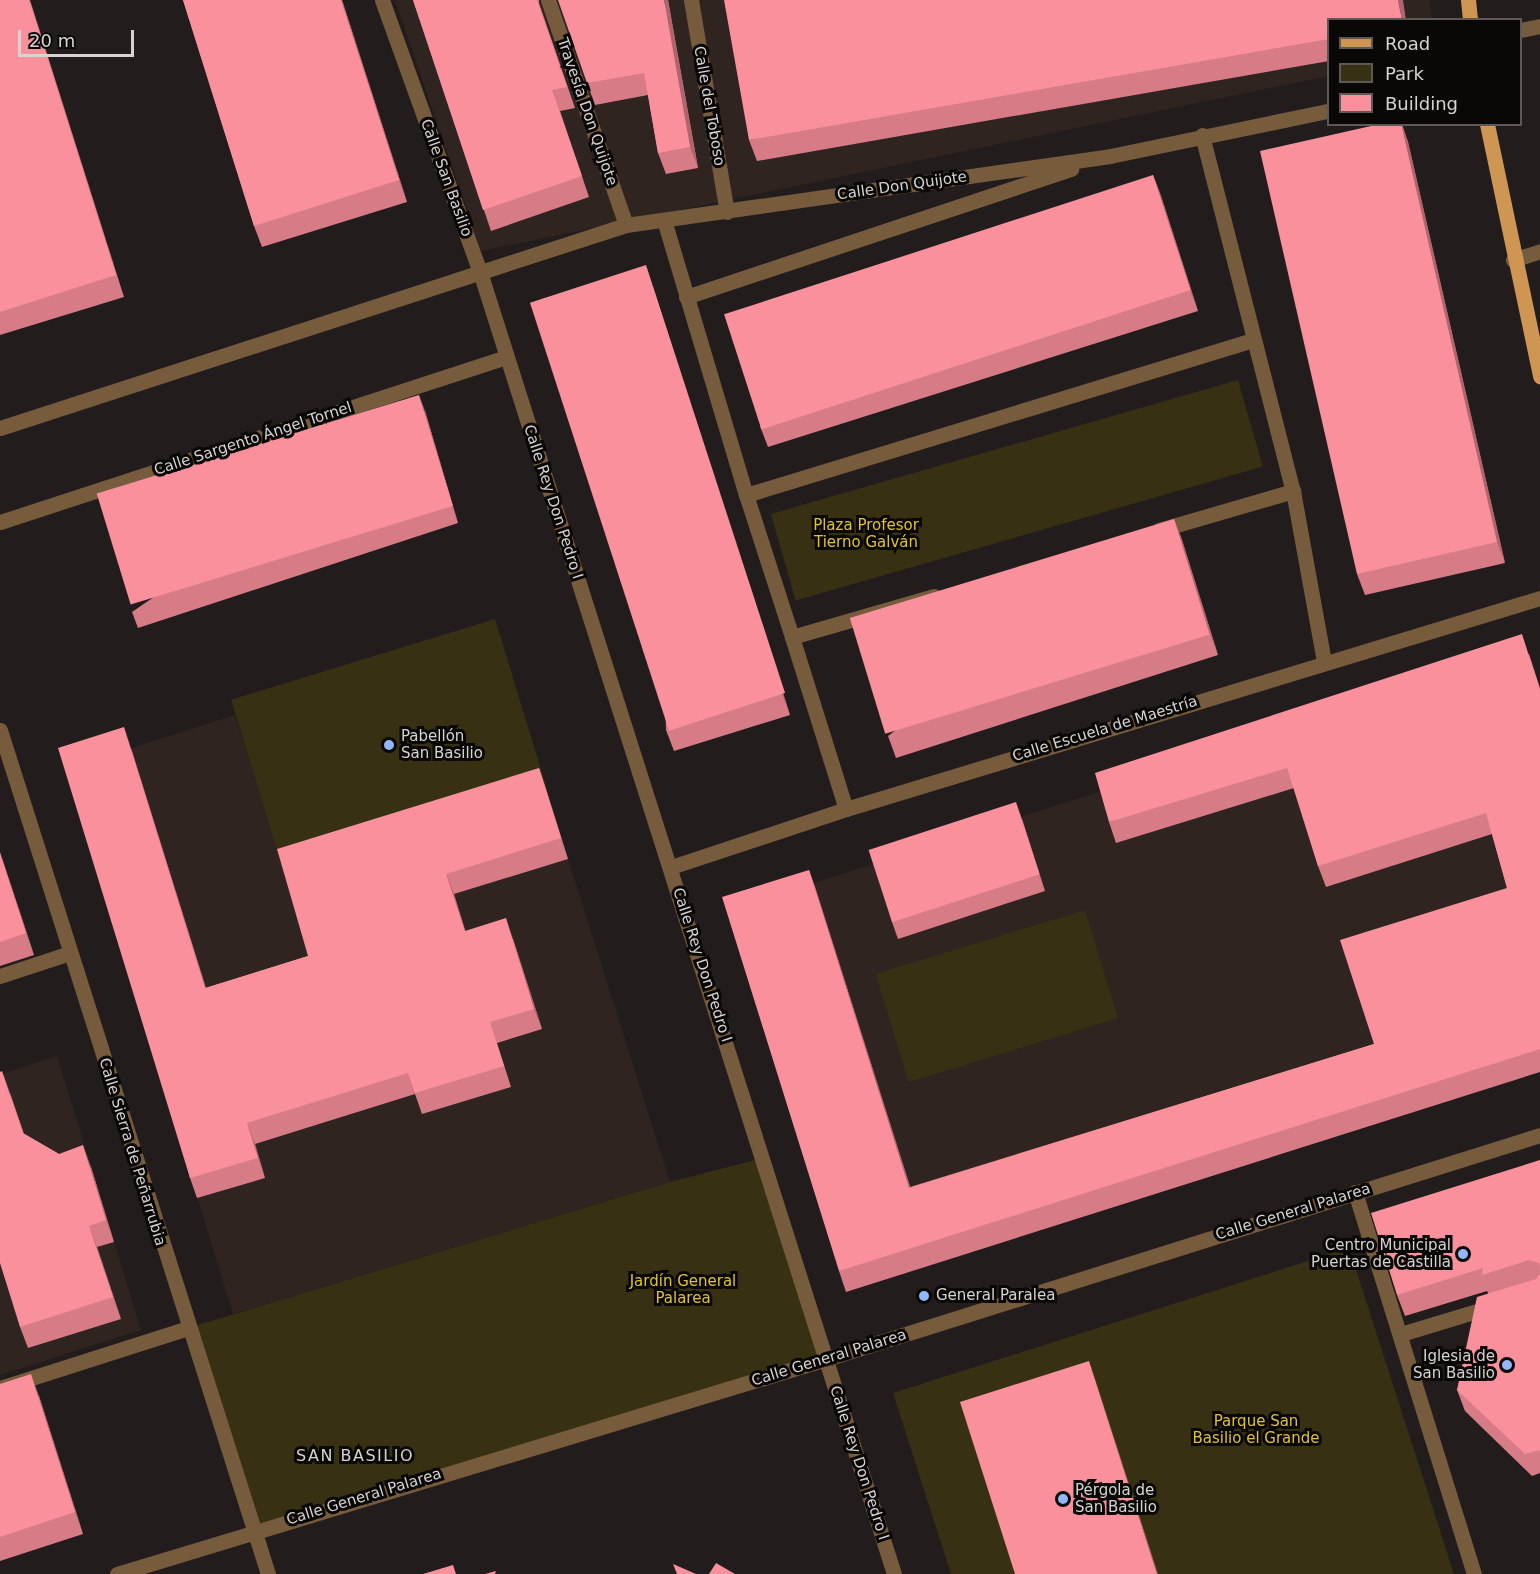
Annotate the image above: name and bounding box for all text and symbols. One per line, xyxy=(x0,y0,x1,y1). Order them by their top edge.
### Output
scale bar xyxy=(21,18,136,56)
legend xyxy=(1327,18,1522,126)
text: 20 m xyxy=(29,30,75,51)
text: Road xyxy=(1385,33,1430,54)
street label: Travesía Don Quijote xyxy=(553,36,621,188)
street label: Calle del Toboso xyxy=(690,45,728,167)
text: Park xyxy=(1385,63,1424,84)
text: Building xyxy=(1385,93,1458,114)
street label: Calle San Basilio xyxy=(416,117,476,239)
street label: Calle Don Quijote xyxy=(836,168,968,204)
street label: Calle Sargento Ángel Tornel xyxy=(152,398,354,480)
street label: Calle Rey Don Pedro I xyxy=(520,423,586,581)
park label: Plaza Profesor Tierno Galván xyxy=(813,516,919,551)
street label: Calle Escuela de Maestría xyxy=(1010,692,1200,766)
place label: Pabellón San Basilio xyxy=(401,727,483,762)
marker: Pabellón San Basilio xyxy=(382,738,396,752)
street label: Calle Rey Don Pedro I xyxy=(669,886,735,1044)
street label: Calle Sierra de Peñarrubia xyxy=(95,1056,169,1248)
street label: Calle General Palarea xyxy=(1213,1180,1373,1244)
place label: Centro Municipal Puertas de Castilla xyxy=(1311,1236,1451,1271)
marker: Centro Municipal Puertas de Castilla xyxy=(1456,1247,1470,1261)
park label: Jardín General Palarea xyxy=(630,1272,736,1307)
place label: General Paralea xyxy=(936,1287,1055,1305)
marker: General Paralea xyxy=(917,1289,931,1303)
street label: Calle General Palarea xyxy=(749,1326,909,1390)
place label: Iglesia de San Basilio xyxy=(1413,1347,1495,1382)
marker: Iglesia de San Basilio xyxy=(1500,1358,1514,1372)
street label: Calle Rey Don Pedro I xyxy=(826,1384,892,1542)
park label: Parque San Basilio el Grande xyxy=(1192,1412,1320,1447)
district label: SAN BASILIO xyxy=(296,1446,414,1466)
street label: Calle General Palarea xyxy=(284,1465,444,1529)
place label: Pérgola de San Basilio xyxy=(1075,1481,1157,1516)
marker: Pérgola de San Basilio xyxy=(1056,1492,1070,1506)

